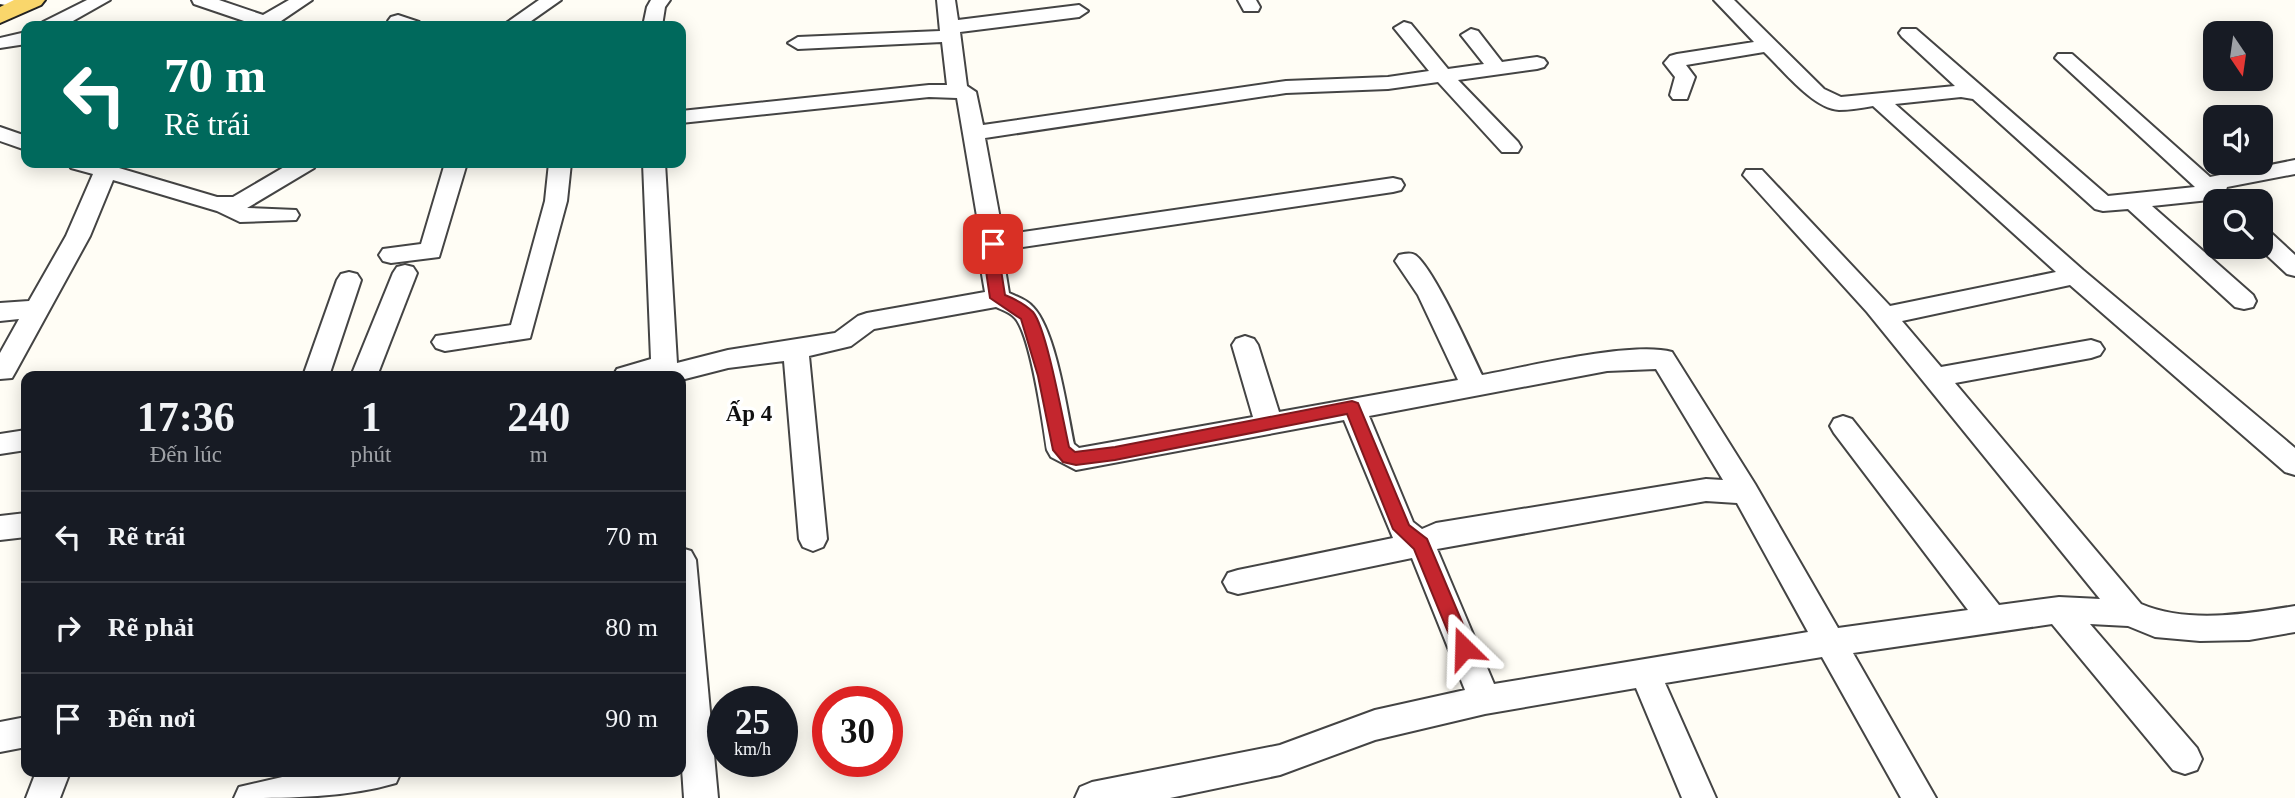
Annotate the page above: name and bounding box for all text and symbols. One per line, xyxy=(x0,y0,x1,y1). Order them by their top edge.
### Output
north arrow xyxy=(2203,21,2273,91)
map controls xyxy=(2203,21,2273,259)
text: 70 m xyxy=(164,48,266,103)
icon: left xyxy=(49,49,140,140)
button: sound xyxy=(2203,105,2273,175)
text: Rẽ trái xyxy=(164,106,250,142)
button: search xyxy=(2203,189,2273,259)
pin xyxy=(963,214,1023,274)
icon: arrive xyxy=(974,225,1012,263)
text: 17:36 xyxy=(137,394,235,440)
text: 1 xyxy=(360,394,381,440)
text: 240 xyxy=(507,394,570,440)
district label: Ấp 4 xyxy=(726,400,773,426)
text: Đến lúc xyxy=(150,442,222,467)
text: phút xyxy=(351,442,391,467)
text: m xyxy=(530,442,548,467)
icon: left xyxy=(49,518,87,556)
text: Rẽ trái xyxy=(108,522,185,551)
text: 70 m xyxy=(605,522,658,551)
icon: right xyxy=(49,609,87,647)
position arrow xyxy=(1427,611,1501,685)
text: Rẽ phải xyxy=(108,613,194,642)
text: 80 m xyxy=(605,613,658,642)
speed limit sign: 30 xyxy=(812,686,903,777)
icon: arrive xyxy=(49,700,87,738)
text: 25 xyxy=(735,703,770,742)
text: Đến nơi xyxy=(108,704,195,733)
text: 90 m xyxy=(605,704,658,733)
text: km/h xyxy=(734,739,771,759)

